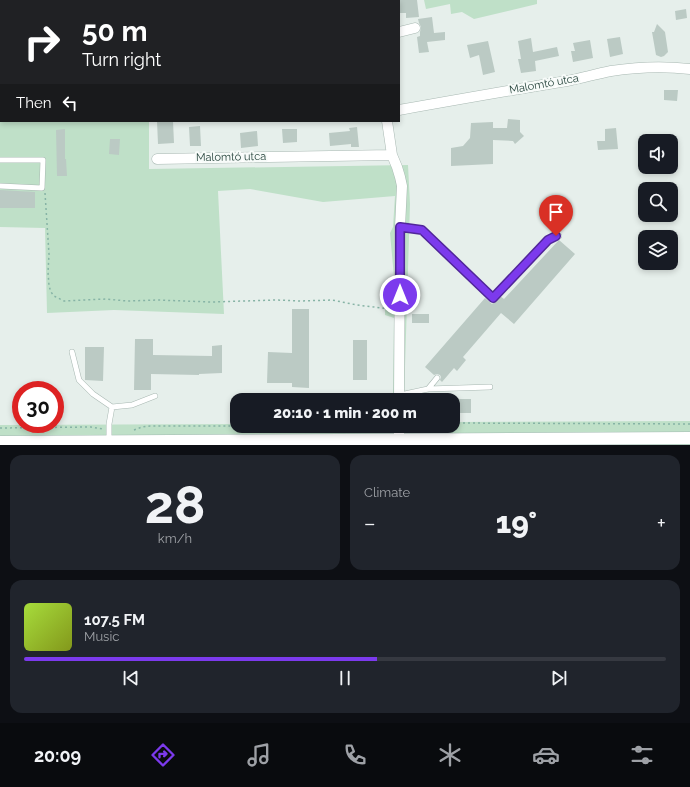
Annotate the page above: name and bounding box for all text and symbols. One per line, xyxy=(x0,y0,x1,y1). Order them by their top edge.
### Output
text: 50 m xyxy=(82,15,148,48)
icon: right xyxy=(16,16,68,68)
text: Turn right xyxy=(82,49,161,70)
street label: Malomtó utca xyxy=(508,71,580,97)
icon: left xyxy=(59,92,81,114)
text: Then xyxy=(16,94,51,112)
map controls xyxy=(638,134,678,270)
button: sound xyxy=(638,134,678,174)
street label: Malomtó utca xyxy=(196,150,266,164)
button: search xyxy=(638,182,678,222)
pin xyxy=(539,195,573,236)
icon: arrive xyxy=(545,201,567,223)
button: layers xyxy=(638,230,678,270)
position arrow xyxy=(379,274,421,316)
speed limit sign: 30 xyxy=(12,381,64,433)
text: 20:10 · 1 min · 200 m xyxy=(273,404,417,422)
text: 28 xyxy=(145,474,205,535)
text: Climate xyxy=(364,485,410,500)
text: 19° xyxy=(496,505,537,540)
text: − xyxy=(364,510,376,536)
text: + xyxy=(657,510,666,536)
text: km/h xyxy=(158,531,192,546)
text: 107.5 FM xyxy=(84,611,145,629)
text: Music xyxy=(84,629,119,644)
icon: previous xyxy=(120,667,142,689)
icon: pause xyxy=(334,667,356,689)
icon: next xyxy=(548,667,570,689)
icon: directions xyxy=(149,741,177,769)
icon: music xyxy=(245,741,273,769)
icon: phone xyxy=(341,741,369,769)
icon: climate xyxy=(436,741,464,769)
icon: car xyxy=(532,741,560,769)
icon: filters xyxy=(628,741,656,769)
text: 20:09 xyxy=(34,745,81,766)

